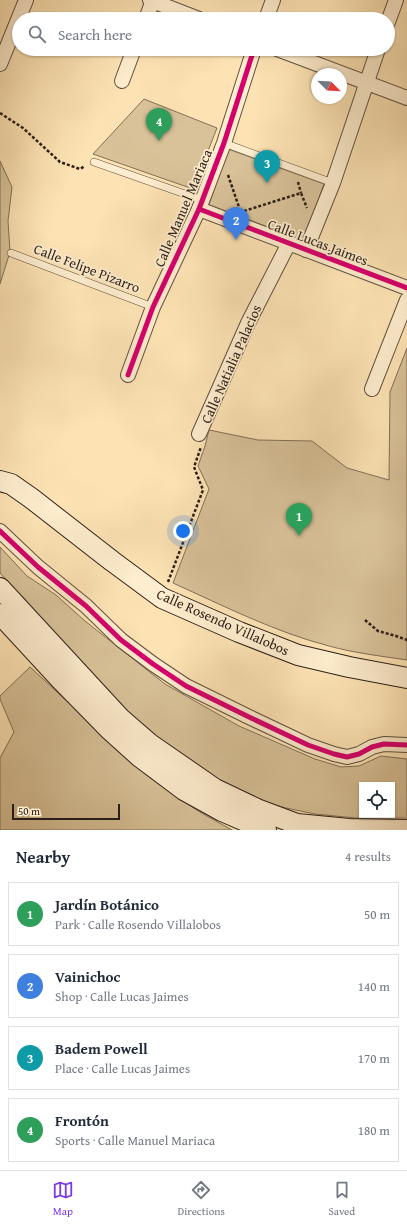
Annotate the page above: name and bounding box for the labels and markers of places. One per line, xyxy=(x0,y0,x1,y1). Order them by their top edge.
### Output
pin: 4 xyxy=(146,108,172,141)
pin: 3 xyxy=(254,150,280,183)
pin: 2 xyxy=(223,207,249,240)
pin: 1 xyxy=(286,503,312,536)

